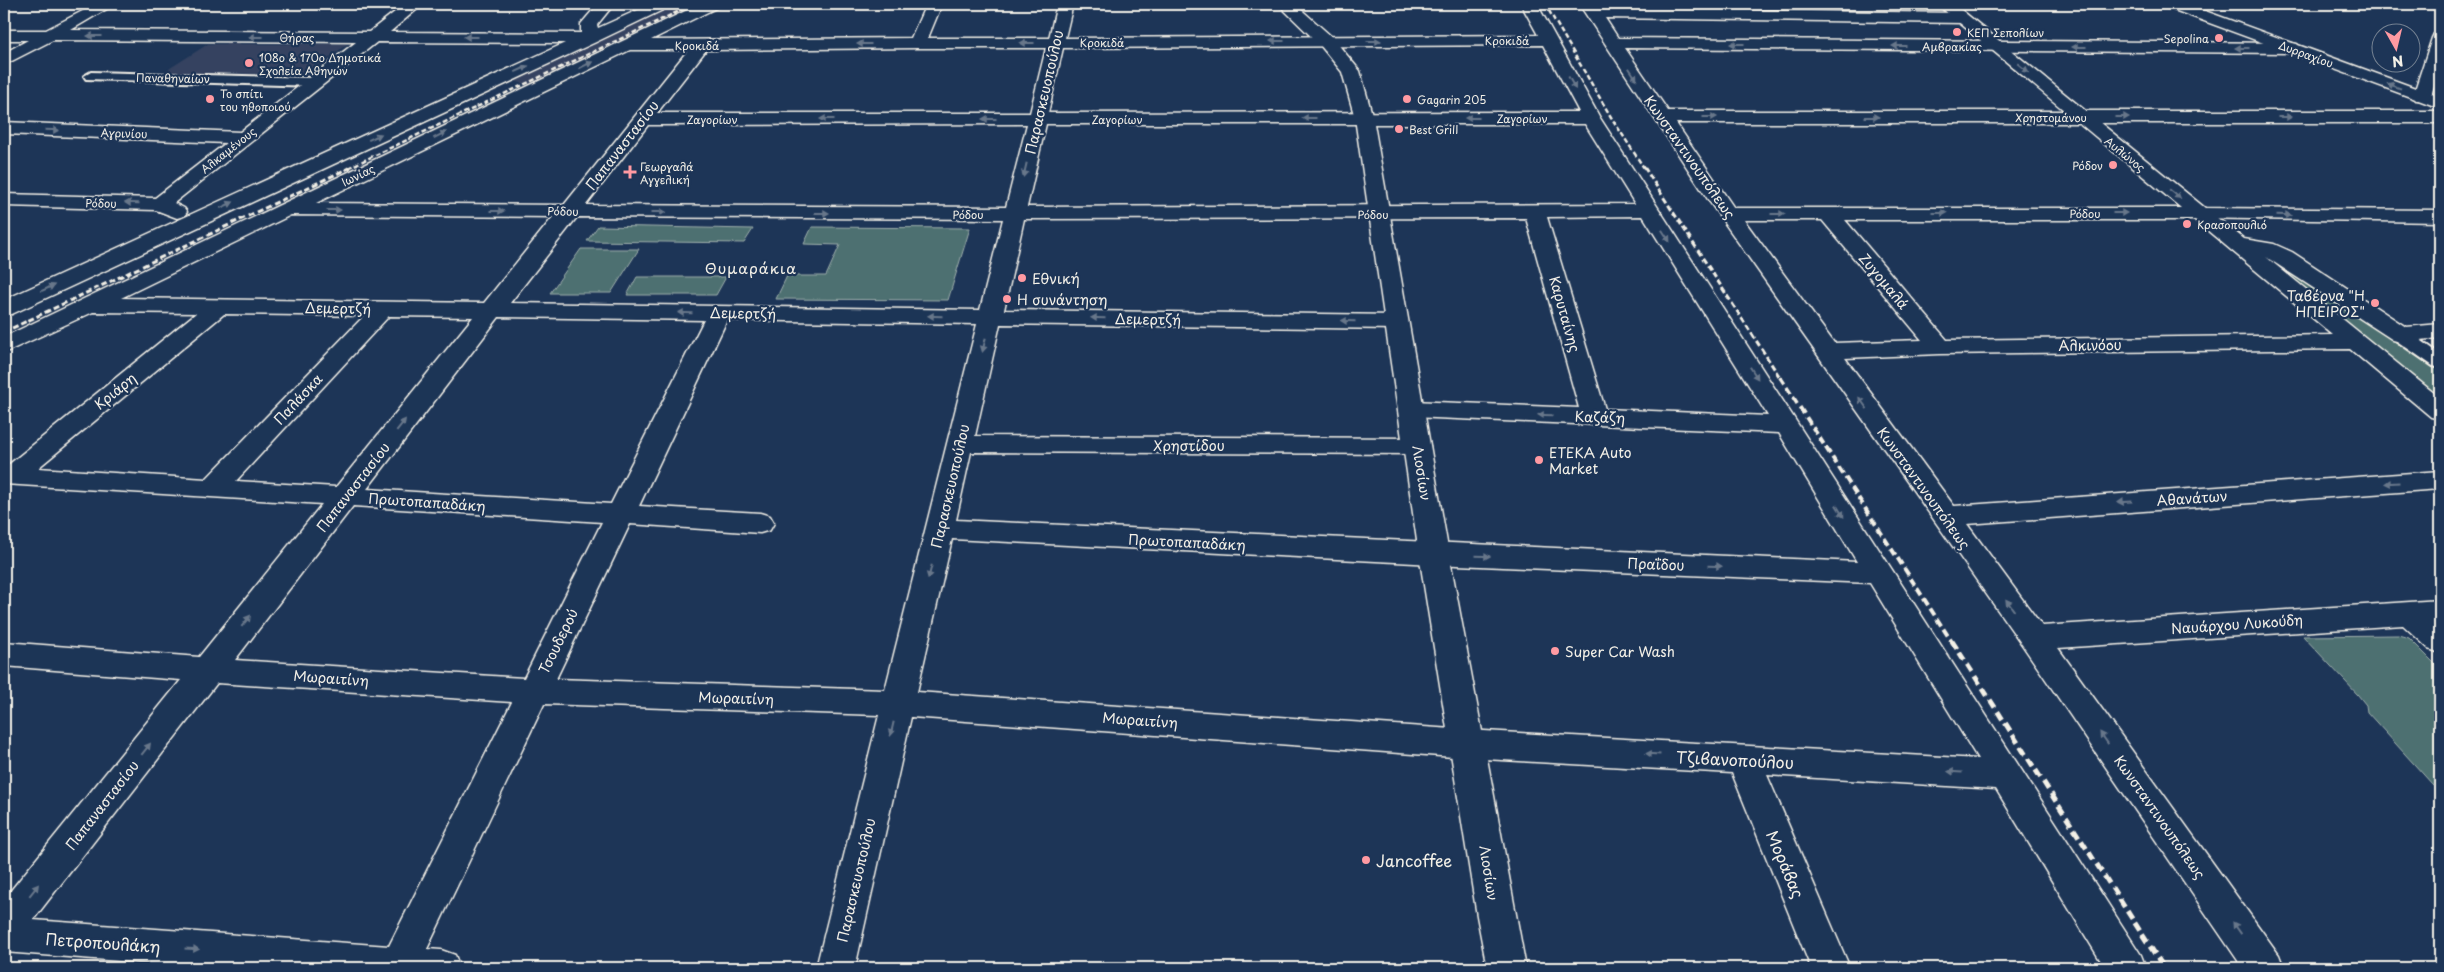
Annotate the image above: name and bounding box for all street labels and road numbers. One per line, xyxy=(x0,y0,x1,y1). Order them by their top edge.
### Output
street label: Παρασκευοπούλου xyxy=(1020,28,1068,156)
street label: Θήρας xyxy=(279,29,315,46)
street label: Κροκιδά xyxy=(1485,32,1529,49)
street label: Κροκιδά xyxy=(1080,34,1124,51)
street label: Δυρραχίου xyxy=(2276,36,2336,72)
street label: Κροκιδά xyxy=(675,37,719,54)
street label: Αμβρακίας xyxy=(1922,38,1982,55)
street label: Παναθηναίων xyxy=(136,69,210,87)
street label: Κωνσταντινουπόλεως xyxy=(1639,91,1741,223)
street label: Παπαναστασίου xyxy=(580,96,664,194)
street label: Χρηστομάνου xyxy=(2015,109,2087,126)
street label: Ζαγορίων xyxy=(1496,110,1548,127)
street label: Ζαγορίων xyxy=(686,111,738,128)
street label: Ζαγορίων xyxy=(1091,111,1143,128)
street label: Αλκαμένους xyxy=(197,123,260,177)
street label: Αγρινίου xyxy=(100,124,148,142)
street label: Αυλώνος xyxy=(2101,132,2149,176)
street label: Ιωνίας xyxy=(339,160,378,190)
street label: Ρόδου xyxy=(85,194,117,212)
street label: Ρόδου xyxy=(547,202,579,220)
street label: Ρόδου xyxy=(2069,205,2101,222)
street label: Ρόδου xyxy=(952,206,984,223)
street label: Ρόδου xyxy=(1357,206,1389,223)
street label: Ζυγομαλά xyxy=(1854,248,1914,314)
street label: Καρυταίνης xyxy=(1544,273,1586,355)
street label: Δεμερτζή xyxy=(305,297,371,319)
street label: Δεμερτζή xyxy=(710,302,776,324)
street label: Δεμερτζή xyxy=(1115,308,1181,330)
street label: Αλκινόου xyxy=(2058,334,2122,356)
street label: Κριάρη xyxy=(89,368,141,414)
street label: Παλάσκα xyxy=(269,369,327,429)
street label: Καζάζη xyxy=(1574,406,1626,428)
street label: Παρασκευοπούλου xyxy=(926,422,974,550)
street label: Κωνσταντινουπόλεως xyxy=(1872,423,1976,553)
street label: Χρηστίδου xyxy=(1153,435,1225,456)
street label: Παπαναστασίου xyxy=(311,438,395,536)
street label: Λιοσίων xyxy=(1407,444,1437,502)
street label: Αθανάτων xyxy=(2156,485,2228,511)
street label: Πρωτοπαπαδάκη xyxy=(368,487,486,517)
street label: Πρωτοπαπαδάκη xyxy=(1128,528,1246,556)
street label: Πραΐδου xyxy=(1627,553,1685,575)
street label: Τσουδερού xyxy=(533,605,583,677)
street label: Ναυάρχου Λυκούδη xyxy=(2170,609,2304,639)
street label: Μωραιτίνη xyxy=(293,665,369,691)
street label: Μωραιτίνη xyxy=(698,686,774,710)
street label: Μωραιτίνη xyxy=(1102,707,1178,733)
street label: Τζιβανοπούλου xyxy=(1676,744,1794,774)
street label: Κωνσταντινουπόλεως xyxy=(2109,751,2211,883)
street label: Παπαναστασίου xyxy=(60,756,144,854)
street label: Παρασκευοπούλου xyxy=(832,816,880,944)
street label: Μοράβας xyxy=(1761,826,1811,902)
street label: Λιοσίων xyxy=(1474,844,1504,902)
street label: Πετροπουλάκη xyxy=(45,926,161,958)

